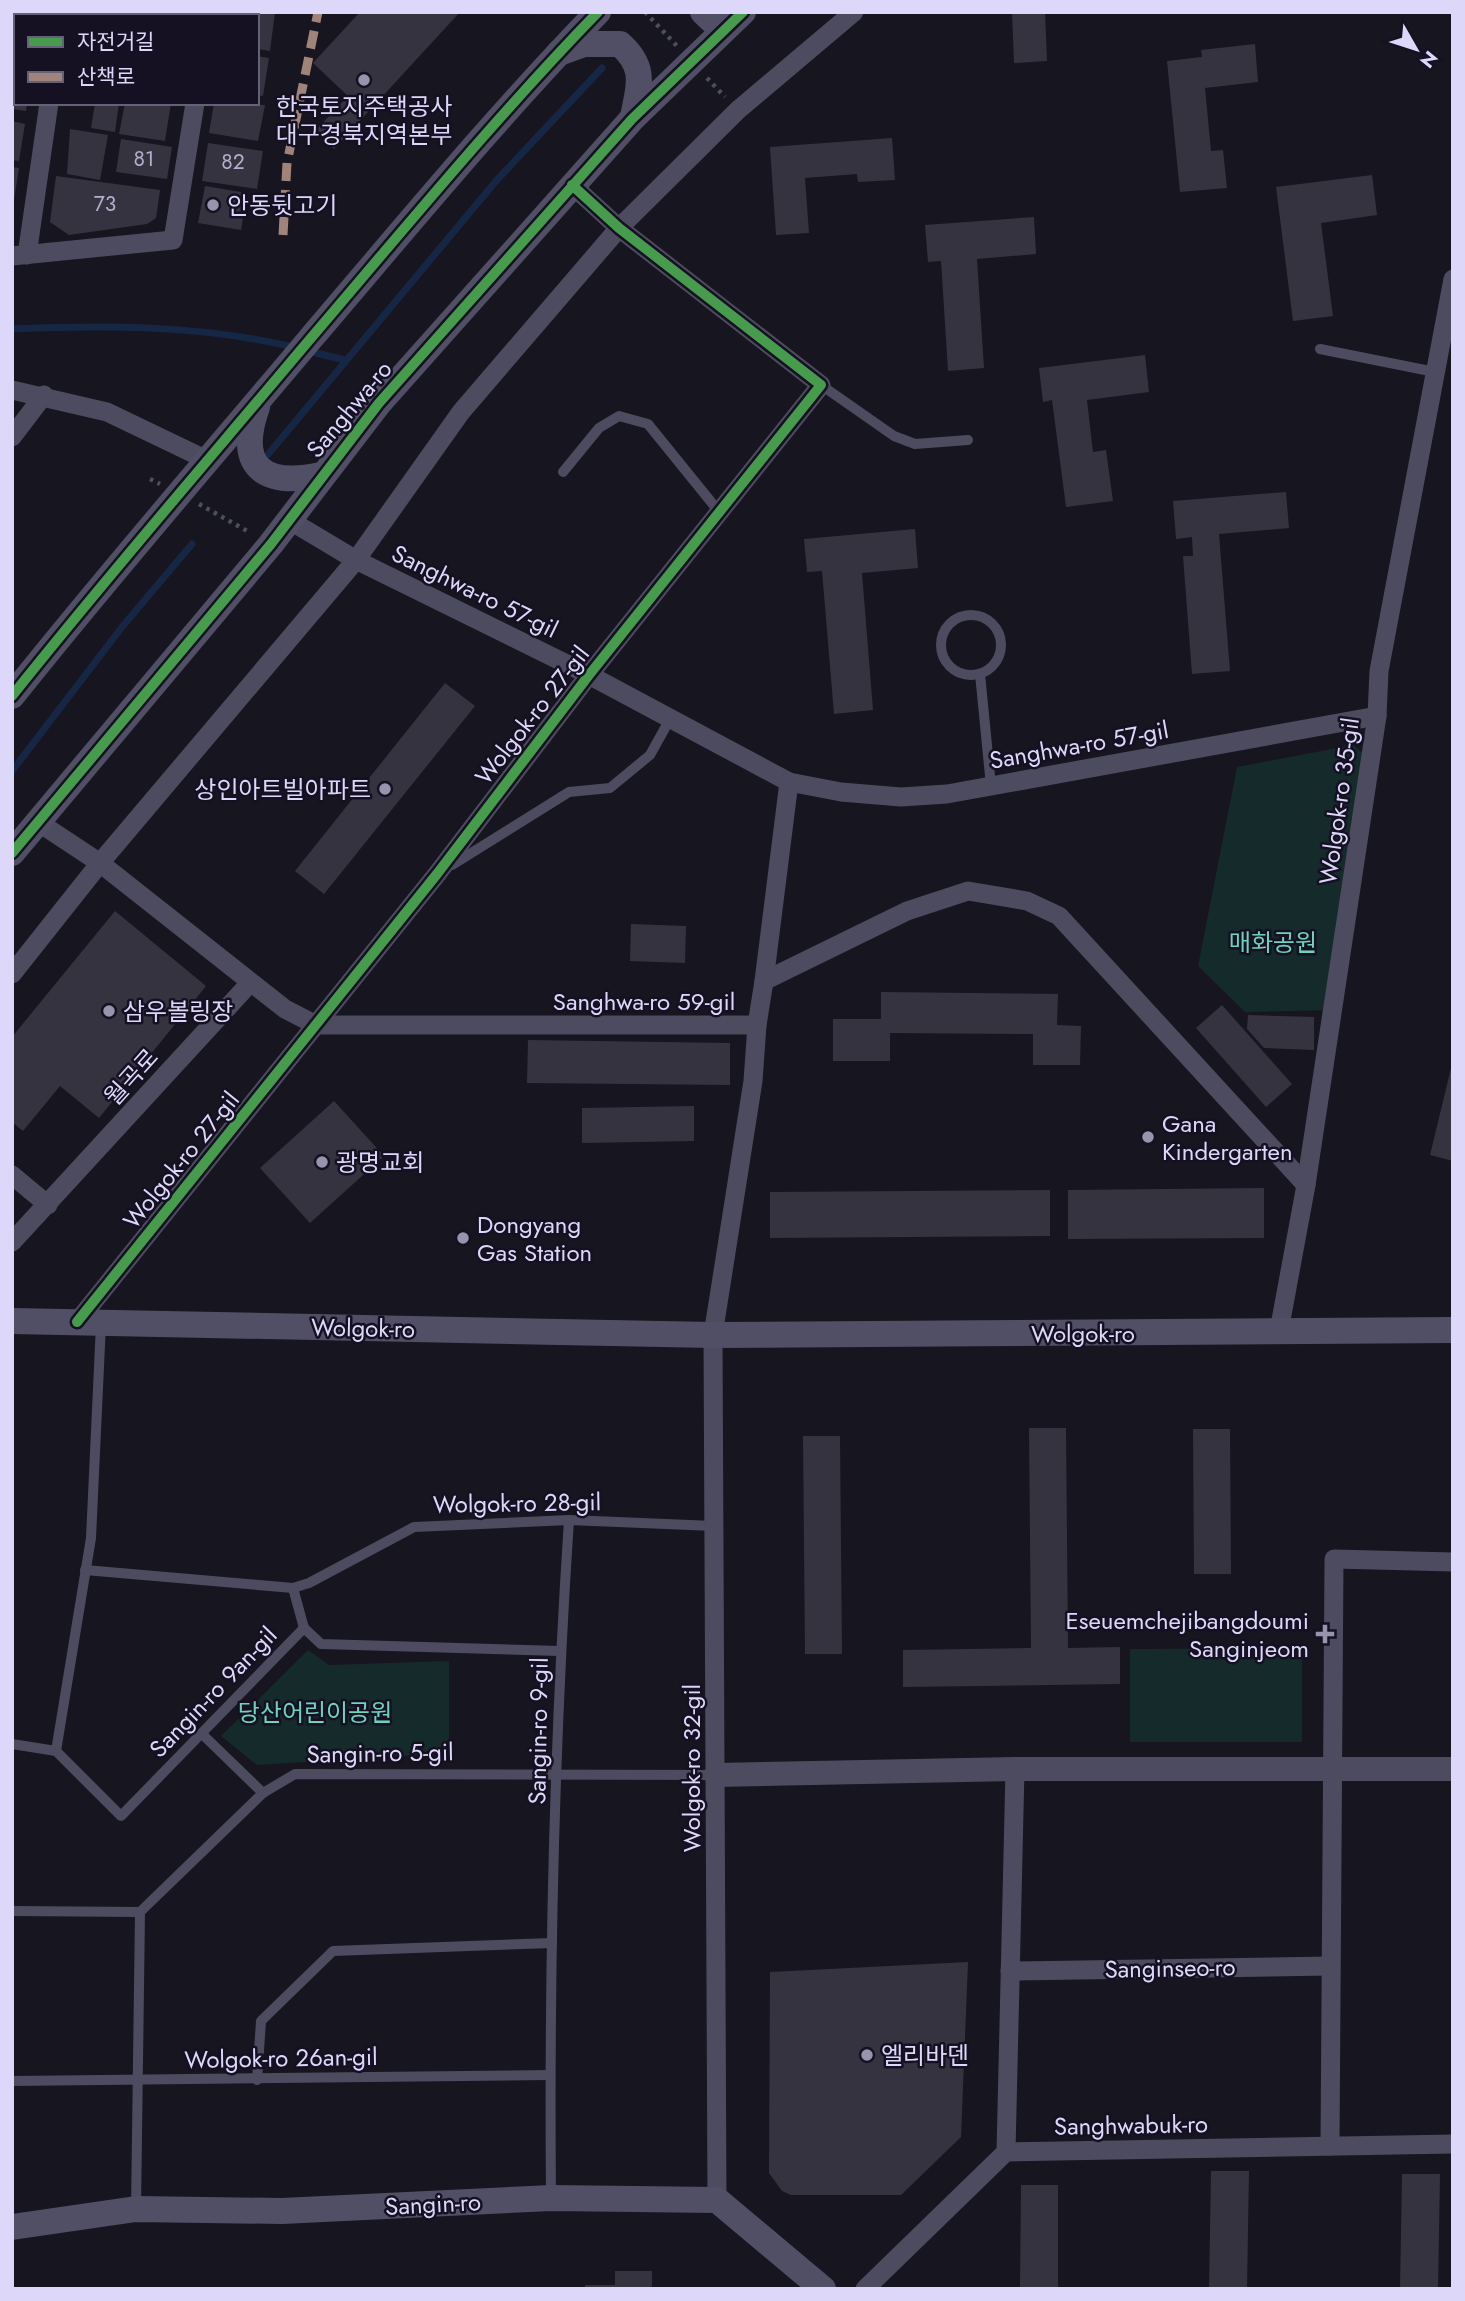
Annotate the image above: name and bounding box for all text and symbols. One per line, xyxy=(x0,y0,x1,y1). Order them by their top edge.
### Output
legend xyxy=(14,14,259,105)
north arrow xyxy=(1381,14,1451,84)
text: 자전거길 xyxy=(77,27,154,57)
text: N xyxy=(1414,45,1444,74)
text: 산책로 xyxy=(77,62,135,92)
marker: 한국토지주택공사 대구경북지역본부 xyxy=(356,72,372,88)
place label: 한국토지주택공사 대구경북지역본부 xyxy=(276,89,452,152)
house number: 81 xyxy=(134,144,154,174)
house number: 82 xyxy=(221,147,245,177)
place label: 안동뒷고기 xyxy=(227,188,337,223)
house number: 73 xyxy=(94,189,116,219)
marker: 안동뒷고기 xyxy=(205,197,221,213)
street label: Sanghwa-ro xyxy=(298,353,400,465)
street label: Sanghwa-ro 57-gil xyxy=(386,536,564,646)
street label: Wolgok-ro 27-gil xyxy=(467,638,597,792)
street label: Sanghwa-ro 57-gil xyxy=(987,712,1171,778)
street label: Wolgok-ro 35-gil xyxy=(1310,715,1368,887)
place label: 상인아트빌아파트 xyxy=(194,772,371,807)
marker: 상인아트빌아파트 xyxy=(377,781,393,797)
park label: 매화공원 xyxy=(1229,925,1317,960)
street label: Sanghwa-ro 59-gil xyxy=(553,984,735,1019)
place label: 삼우볼링장 xyxy=(123,994,233,1029)
marker: 삼우볼링장 xyxy=(101,1003,117,1019)
street label: 월곡로 xyxy=(96,1041,166,1113)
street label: Wolgok-ro 27-gil xyxy=(115,1084,247,1236)
place label: Gana Kindergarten xyxy=(1162,1106,1293,1169)
marker: Gana Kindergarten xyxy=(1140,1129,1156,1145)
place label: 광명교회 xyxy=(336,1145,424,1180)
marker: 광명교회 xyxy=(314,1154,330,1170)
place label: Dongyang Gas Station xyxy=(477,1207,592,1270)
marker: Dongyang Gas Station xyxy=(455,1230,471,1246)
street label: Wolgok-ro xyxy=(311,1310,415,1346)
street label: Wolgok-ro xyxy=(1031,1316,1135,1351)
street label: Wolgok-ro 28-gil xyxy=(433,1484,601,1522)
place label: Eseuemchejibangdoumi Sanginjeom xyxy=(1066,1603,1309,1666)
street label: Sangin-ro 9an-gil xyxy=(141,1618,285,1766)
marker: Eseuemchejibangdoumi Sanginjeom xyxy=(1315,1624,1335,1644)
street label: Sangin-ro 9-gil xyxy=(519,1657,557,1805)
street label: Wolgok-ro 32-gil xyxy=(674,1684,709,1852)
park label: 당산어린이공원 xyxy=(238,1695,392,1730)
street label: Sangin-ro 5-gil xyxy=(306,1734,454,1772)
street label: Sanginseo-ro xyxy=(1104,1949,1236,1987)
place label: 엘리바덴 xyxy=(881,2038,969,2073)
street label: Wolgok-ro 26an-gil xyxy=(184,2039,378,2077)
marker: 엘리바덴 xyxy=(859,2047,875,2063)
street label: Sanghwabuk-ro xyxy=(1054,2106,1208,2144)
street label: Sangin-ro xyxy=(384,2184,482,2224)

